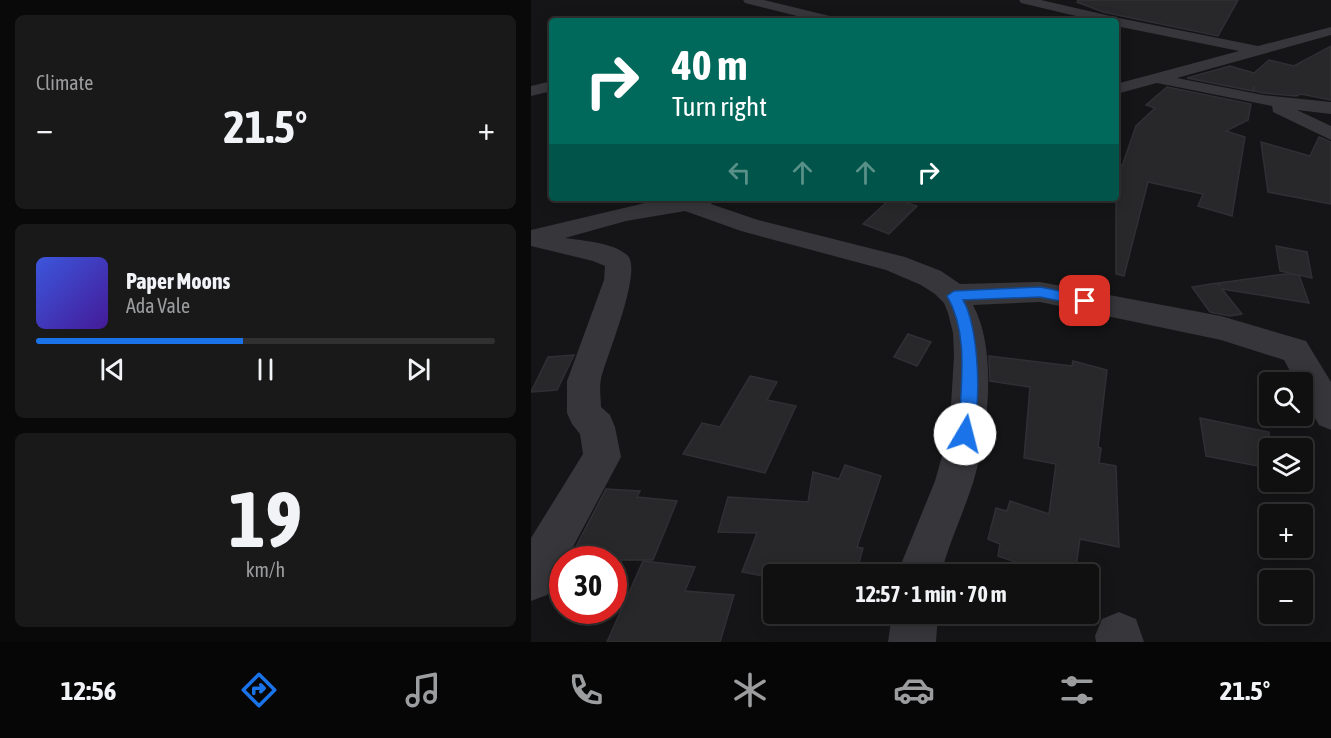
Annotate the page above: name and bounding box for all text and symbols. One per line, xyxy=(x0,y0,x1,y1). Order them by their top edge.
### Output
text: 40 m xyxy=(672,41,747,89)
icon: right xyxy=(573,42,651,120)
text: Climate xyxy=(36,71,93,94)
text: Turn right xyxy=(672,91,767,122)
text: 21.5° xyxy=(224,101,307,153)
text: − xyxy=(36,109,53,147)
text: + xyxy=(478,109,495,147)
icon: left xyxy=(723,156,756,189)
icon: ahead xyxy=(786,156,819,189)
icon: ahead xyxy=(849,156,882,189)
icon: right xyxy=(912,156,945,189)
text: Paper Moons xyxy=(126,268,230,294)
pin xyxy=(1059,275,1110,326)
icon: arrive xyxy=(1068,284,1101,317)
text: Ada Vale xyxy=(126,294,190,317)
icon: previous xyxy=(96,353,129,386)
icon: pause xyxy=(249,353,282,386)
icon: next xyxy=(402,353,435,386)
map controls xyxy=(1259,372,1313,624)
button: search xyxy=(1259,372,1313,426)
position arrow xyxy=(933,402,997,466)
button: layers xyxy=(1259,438,1313,492)
text: 19 xyxy=(229,474,302,564)
button: + xyxy=(1259,504,1313,558)
speed limit sign: 30 xyxy=(549,546,627,624)
text: km/h xyxy=(246,558,285,581)
button: − xyxy=(1259,570,1313,624)
text: 12:57 · 1 min · 70 m xyxy=(855,581,1007,607)
icon: directions xyxy=(238,669,280,711)
icon: music xyxy=(402,669,444,711)
icon: phone xyxy=(565,669,607,711)
icon: climate xyxy=(729,669,771,711)
icon: car xyxy=(893,669,935,711)
icon: filters xyxy=(1056,669,1098,711)
text: 12:56 xyxy=(61,675,116,706)
text: 21.5° xyxy=(1220,675,1270,706)

